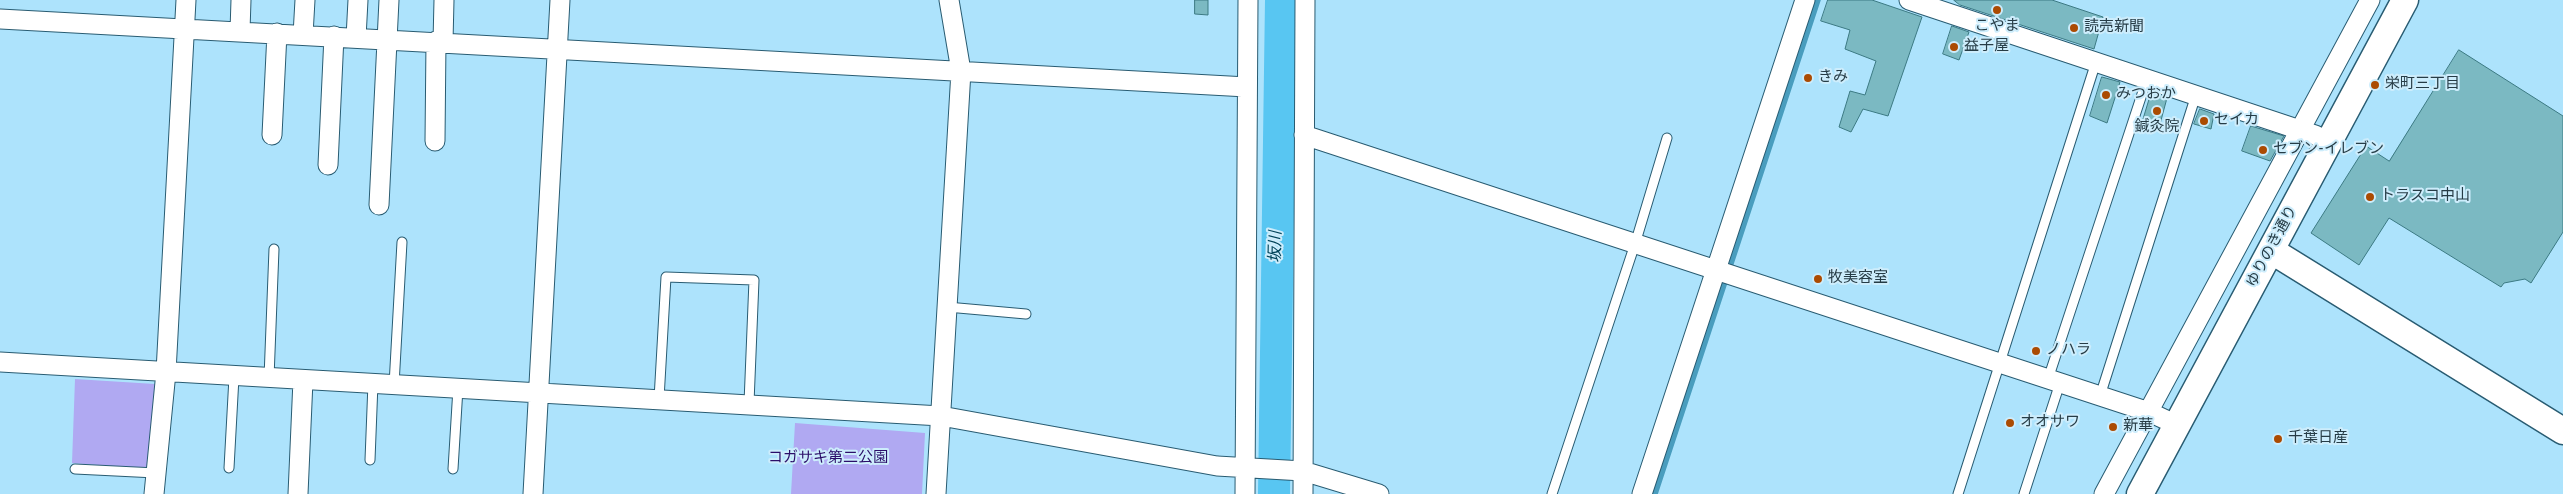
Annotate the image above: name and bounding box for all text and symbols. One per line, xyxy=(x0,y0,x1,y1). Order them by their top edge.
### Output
marker: こやま xyxy=(1991,4,2003,16)
place label: こやま xyxy=(1975,18,2019,36)
place label: 読売新聞 xyxy=(2084,19,2144,37)
marker: 読売新聞 xyxy=(2068,22,2080,34)
place label: 益子屋 xyxy=(1964,38,2009,56)
marker: 益子屋 xyxy=(1948,41,1960,53)
place label: きみ xyxy=(1818,69,1848,87)
marker: きみ xyxy=(1802,72,1814,84)
place label: 栄町三丁目 xyxy=(2385,76,2460,94)
marker: 栄町三丁目 xyxy=(2369,79,2381,91)
place label: みつおか xyxy=(2116,86,2176,104)
marker: みつおか xyxy=(2100,89,2112,101)
marker: 鍼灸院 xyxy=(2151,105,2163,117)
place label: セイカ xyxy=(2214,112,2259,130)
marker: セイカ xyxy=(2198,115,2210,127)
place label: 鍼灸院 xyxy=(2135,119,2179,137)
place label: セブン-イレブン xyxy=(2273,141,2384,159)
marker: セブン-イレブン xyxy=(2257,144,2269,156)
place label: トラスコ中山 xyxy=(2380,188,2470,206)
marker: トラスコ中山 xyxy=(2364,191,2376,203)
street label: ゆりのき通り xyxy=(2244,203,2302,291)
water label: 坂川 xyxy=(1267,231,1287,263)
place label: 牧美容室 xyxy=(1828,270,1888,288)
marker: 牧美容室 xyxy=(1812,273,1824,285)
place label: ノハラ xyxy=(2046,342,2091,360)
marker: ノハラ xyxy=(2030,345,2042,357)
place label: オオサワ xyxy=(2020,414,2080,432)
marker: オオサワ xyxy=(2004,417,2016,429)
place label: 新華 xyxy=(2123,418,2153,436)
marker: 新華 xyxy=(2107,421,2119,433)
place label: 千葉日産 xyxy=(2288,430,2348,448)
marker: 千葉日産 xyxy=(2272,433,2284,445)
park label: コガサキ第二公園 xyxy=(768,450,888,468)

